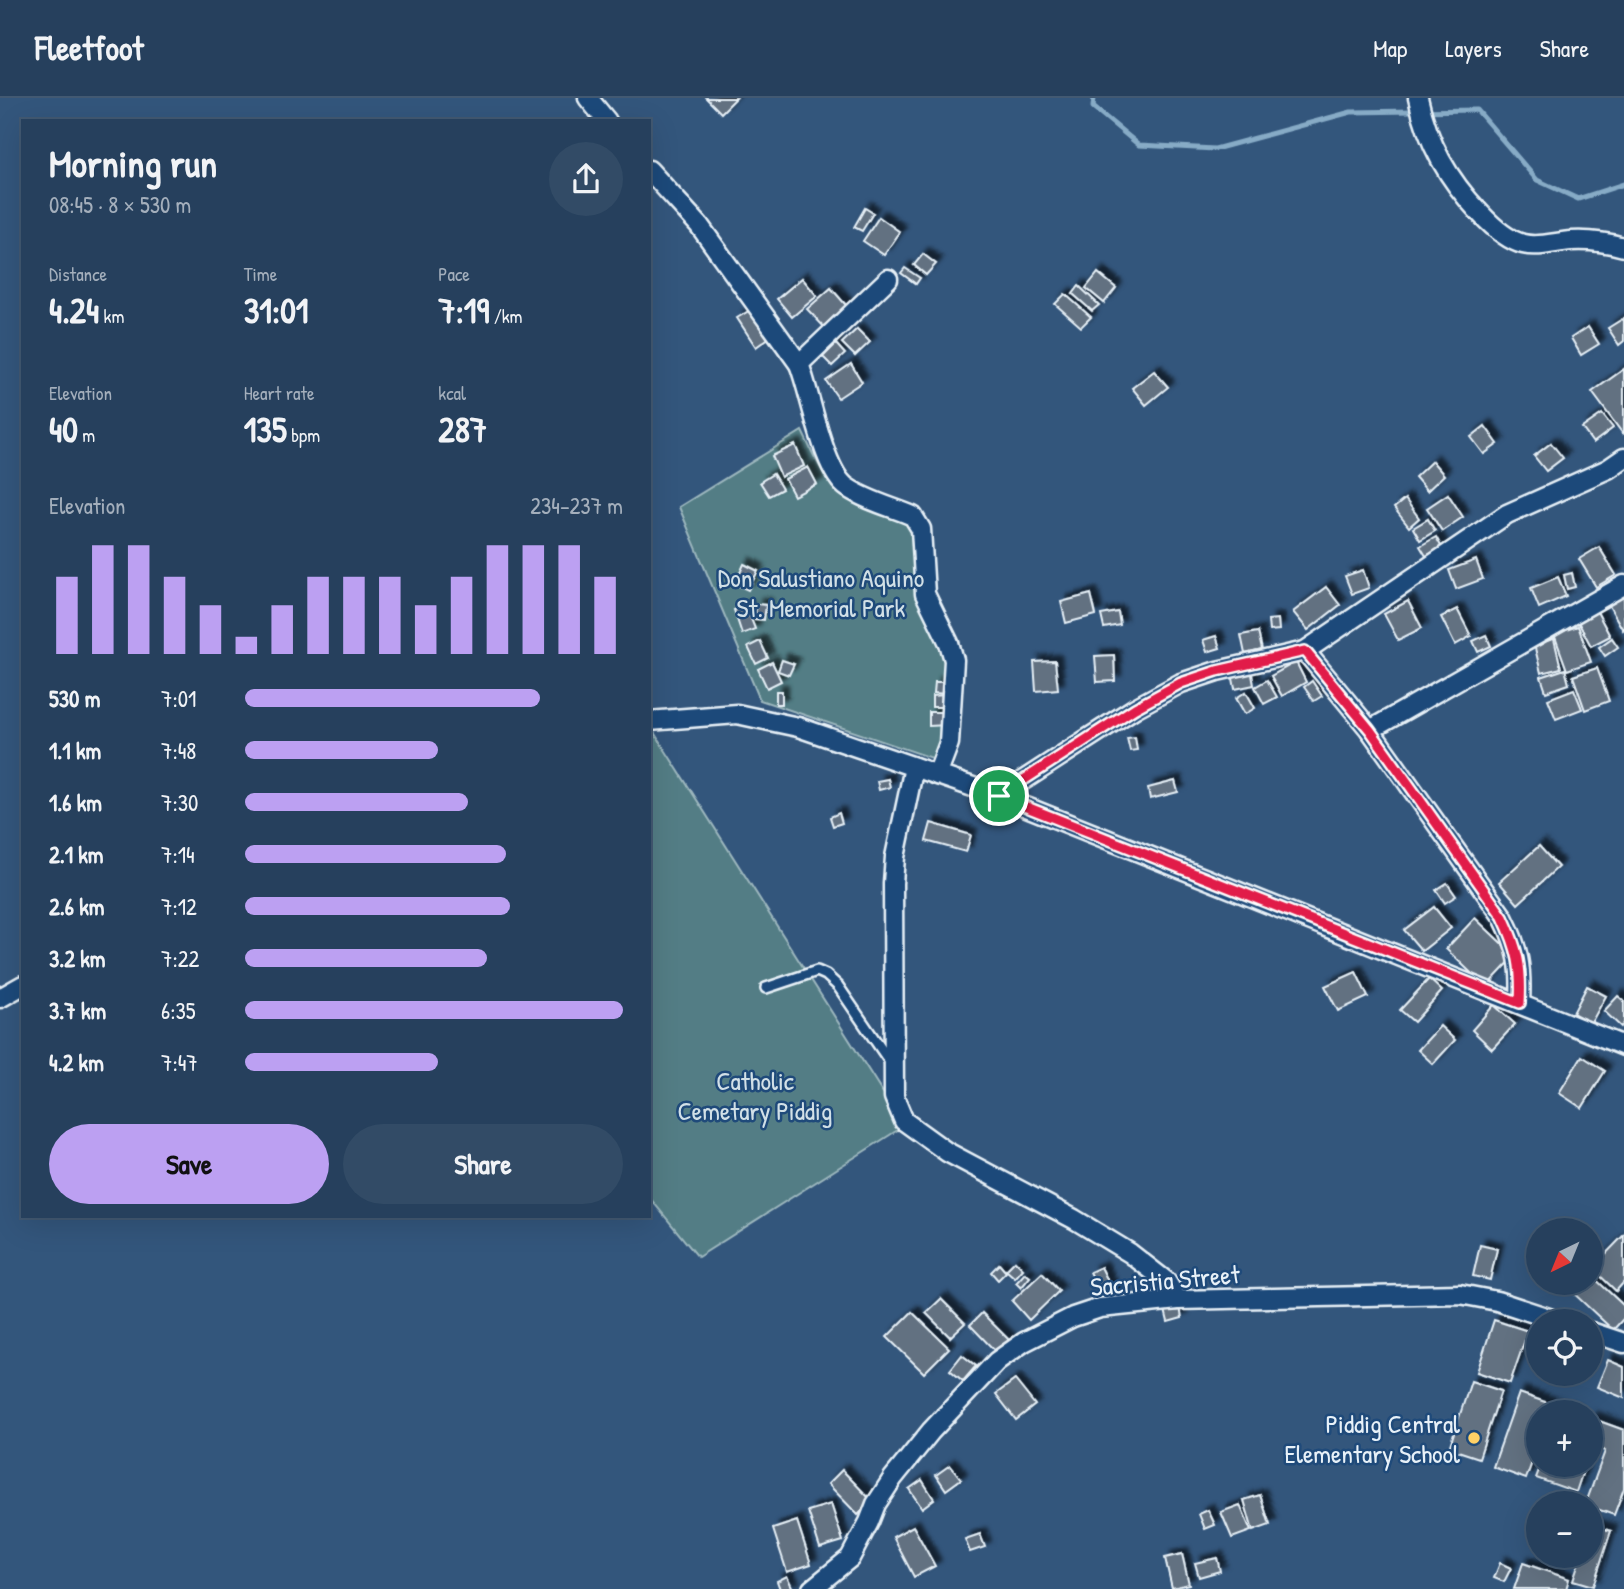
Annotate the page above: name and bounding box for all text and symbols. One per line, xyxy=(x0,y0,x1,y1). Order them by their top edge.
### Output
text: Fleetfoot xyxy=(35,26,144,70)
text: Map xyxy=(1373,32,1407,64)
text: Layers xyxy=(1445,32,1502,64)
text: Share xyxy=(1540,32,1589,64)
text: Morning run xyxy=(49,137,217,189)
button: share xyxy=(549,142,623,216)
text: 08:45 · 8 × 530 m xyxy=(49,189,191,220)
text: Distance xyxy=(49,261,107,287)
text: Time xyxy=(244,261,277,287)
text: Pace xyxy=(438,261,470,287)
text: 4.24 xyxy=(49,287,99,334)
text: 31:01 xyxy=(244,287,309,334)
text: 7:19 xyxy=(438,287,489,334)
text: km xyxy=(99,303,124,329)
text: /km xyxy=(489,303,523,329)
text: Elevation xyxy=(49,380,112,406)
text: Heart rate xyxy=(244,380,315,406)
text: kcal xyxy=(438,380,466,406)
text: 40 xyxy=(49,406,78,453)
text: 135 xyxy=(244,406,287,453)
text: 287 xyxy=(438,406,487,453)
text: m xyxy=(78,422,95,448)
text: bpm xyxy=(287,422,320,448)
text: Elevation xyxy=(49,490,125,521)
text: 234–237 m xyxy=(530,490,623,521)
park label: Don Salustiano Aquino St. Memorial Park xyxy=(718,560,924,625)
text: 530 m xyxy=(49,683,100,714)
text: 7:01 xyxy=(161,683,196,714)
text: 1.1 km xyxy=(49,735,101,766)
text: 7:48 xyxy=(161,735,196,766)
pin xyxy=(969,766,1029,826)
icon: arrive xyxy=(980,777,1018,815)
text: 1.6 km xyxy=(49,787,102,818)
text: 7:30 xyxy=(161,787,198,818)
text: 2.1 km xyxy=(49,839,104,870)
text: 7:14 xyxy=(161,839,195,870)
text: 2.6 km xyxy=(49,891,104,922)
text: 7:12 xyxy=(161,891,197,922)
text: 3.2 km xyxy=(49,943,105,974)
text: 7:22 xyxy=(161,943,199,974)
text: 3.7 km xyxy=(49,995,106,1026)
text: 6:35 xyxy=(161,995,196,1026)
text: 4.2 km xyxy=(49,1047,104,1078)
text: 7:47 xyxy=(161,1047,198,1078)
park label: Catholic Cemetary Piddig xyxy=(678,1063,832,1128)
button: Save xyxy=(49,1124,329,1204)
button: Share xyxy=(343,1124,623,1204)
north arrow xyxy=(1526,1218,1603,1295)
map controls xyxy=(1526,1218,1603,1568)
street label: Sacristia Street xyxy=(1089,1256,1242,1304)
button: locate xyxy=(1526,1309,1603,1386)
button: + xyxy=(1526,1400,1603,1477)
place label: Piddig Central Elementary School xyxy=(1285,1406,1460,1471)
marker: Piddig Central Elementary School xyxy=(1466,1430,1482,1446)
button: − xyxy=(1526,1491,1603,1568)

